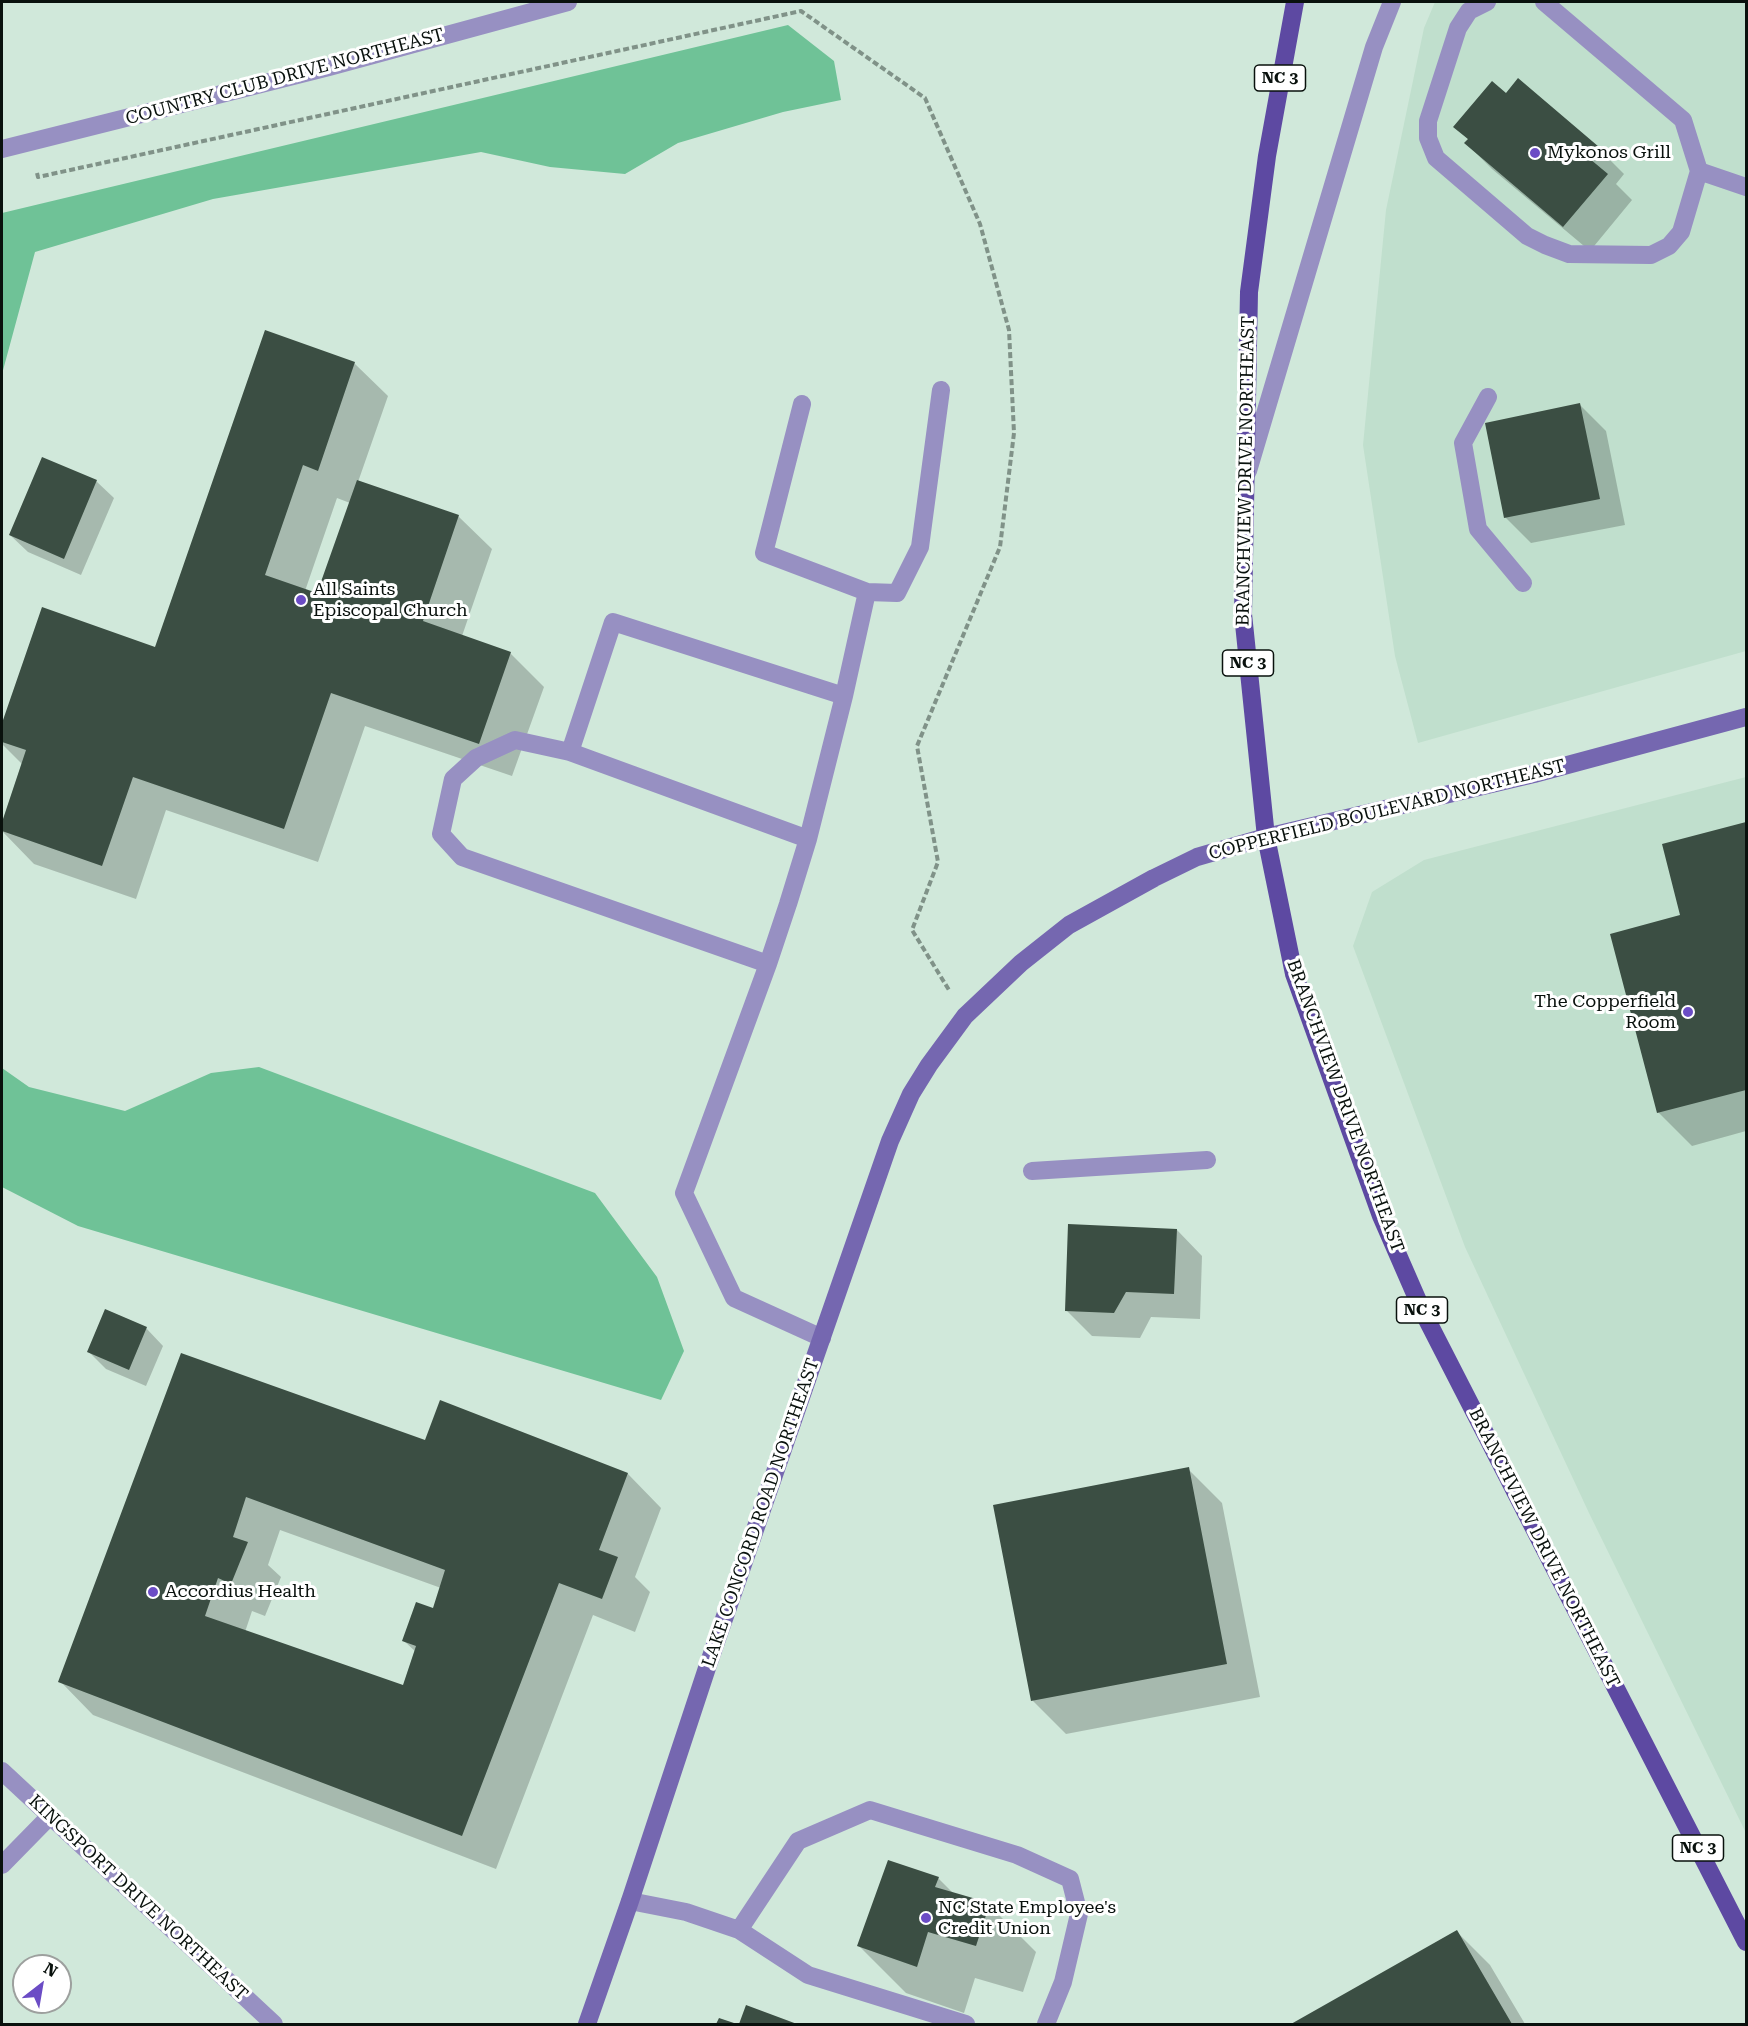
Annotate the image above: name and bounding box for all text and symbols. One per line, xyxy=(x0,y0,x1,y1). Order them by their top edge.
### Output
street label: COUNTRY CLUB DRIVE NORTHEAST xyxy=(123,24,447,130)
road number: NC 3 xyxy=(1254,65,1306,91)
place label: Mykonos Grill xyxy=(1547,142,1671,164)
marker: Mykonos Grill xyxy=(1528,146,1542,160)
street label: BRANCHVIEW DRIVE NORTHEAST xyxy=(1232,316,1260,626)
place label: All Saints Episcopal Church xyxy=(313,579,468,622)
marker: All Saints Episcopal Church xyxy=(294,593,308,607)
road number: NC 3 xyxy=(1222,650,1274,676)
street label: COPPERFIELD BOULEVARD NORTHEAST xyxy=(1207,755,1567,865)
street label: BRANCHVIEW DRIVE NORTHEAST xyxy=(1282,956,1408,1256)
place label: The Copperfield Room xyxy=(1534,991,1676,1034)
marker: The Copperfield Room xyxy=(1681,1005,1695,1019)
road number: NC 3 xyxy=(1396,1297,1448,1323)
street label: LAKE CONCORD ROAD NORTHEAST xyxy=(698,1356,824,1670)
street label: BRANCHVIEW DRIVE NORTHEAST xyxy=(1464,1405,1624,1691)
place label: Accordius Health xyxy=(165,1581,316,1603)
marker: Accordius Health xyxy=(146,1585,160,1599)
street label: KINGSPORT DRIVE NORTHEAST xyxy=(24,1791,252,2005)
road number: NC 3 xyxy=(1672,1835,1724,1861)
place label: NC State Employee's Credit Union xyxy=(938,1897,1116,1940)
marker: NC State Employee's Credit Union xyxy=(919,1911,933,1925)
north arrow xyxy=(12,1954,72,2014)

